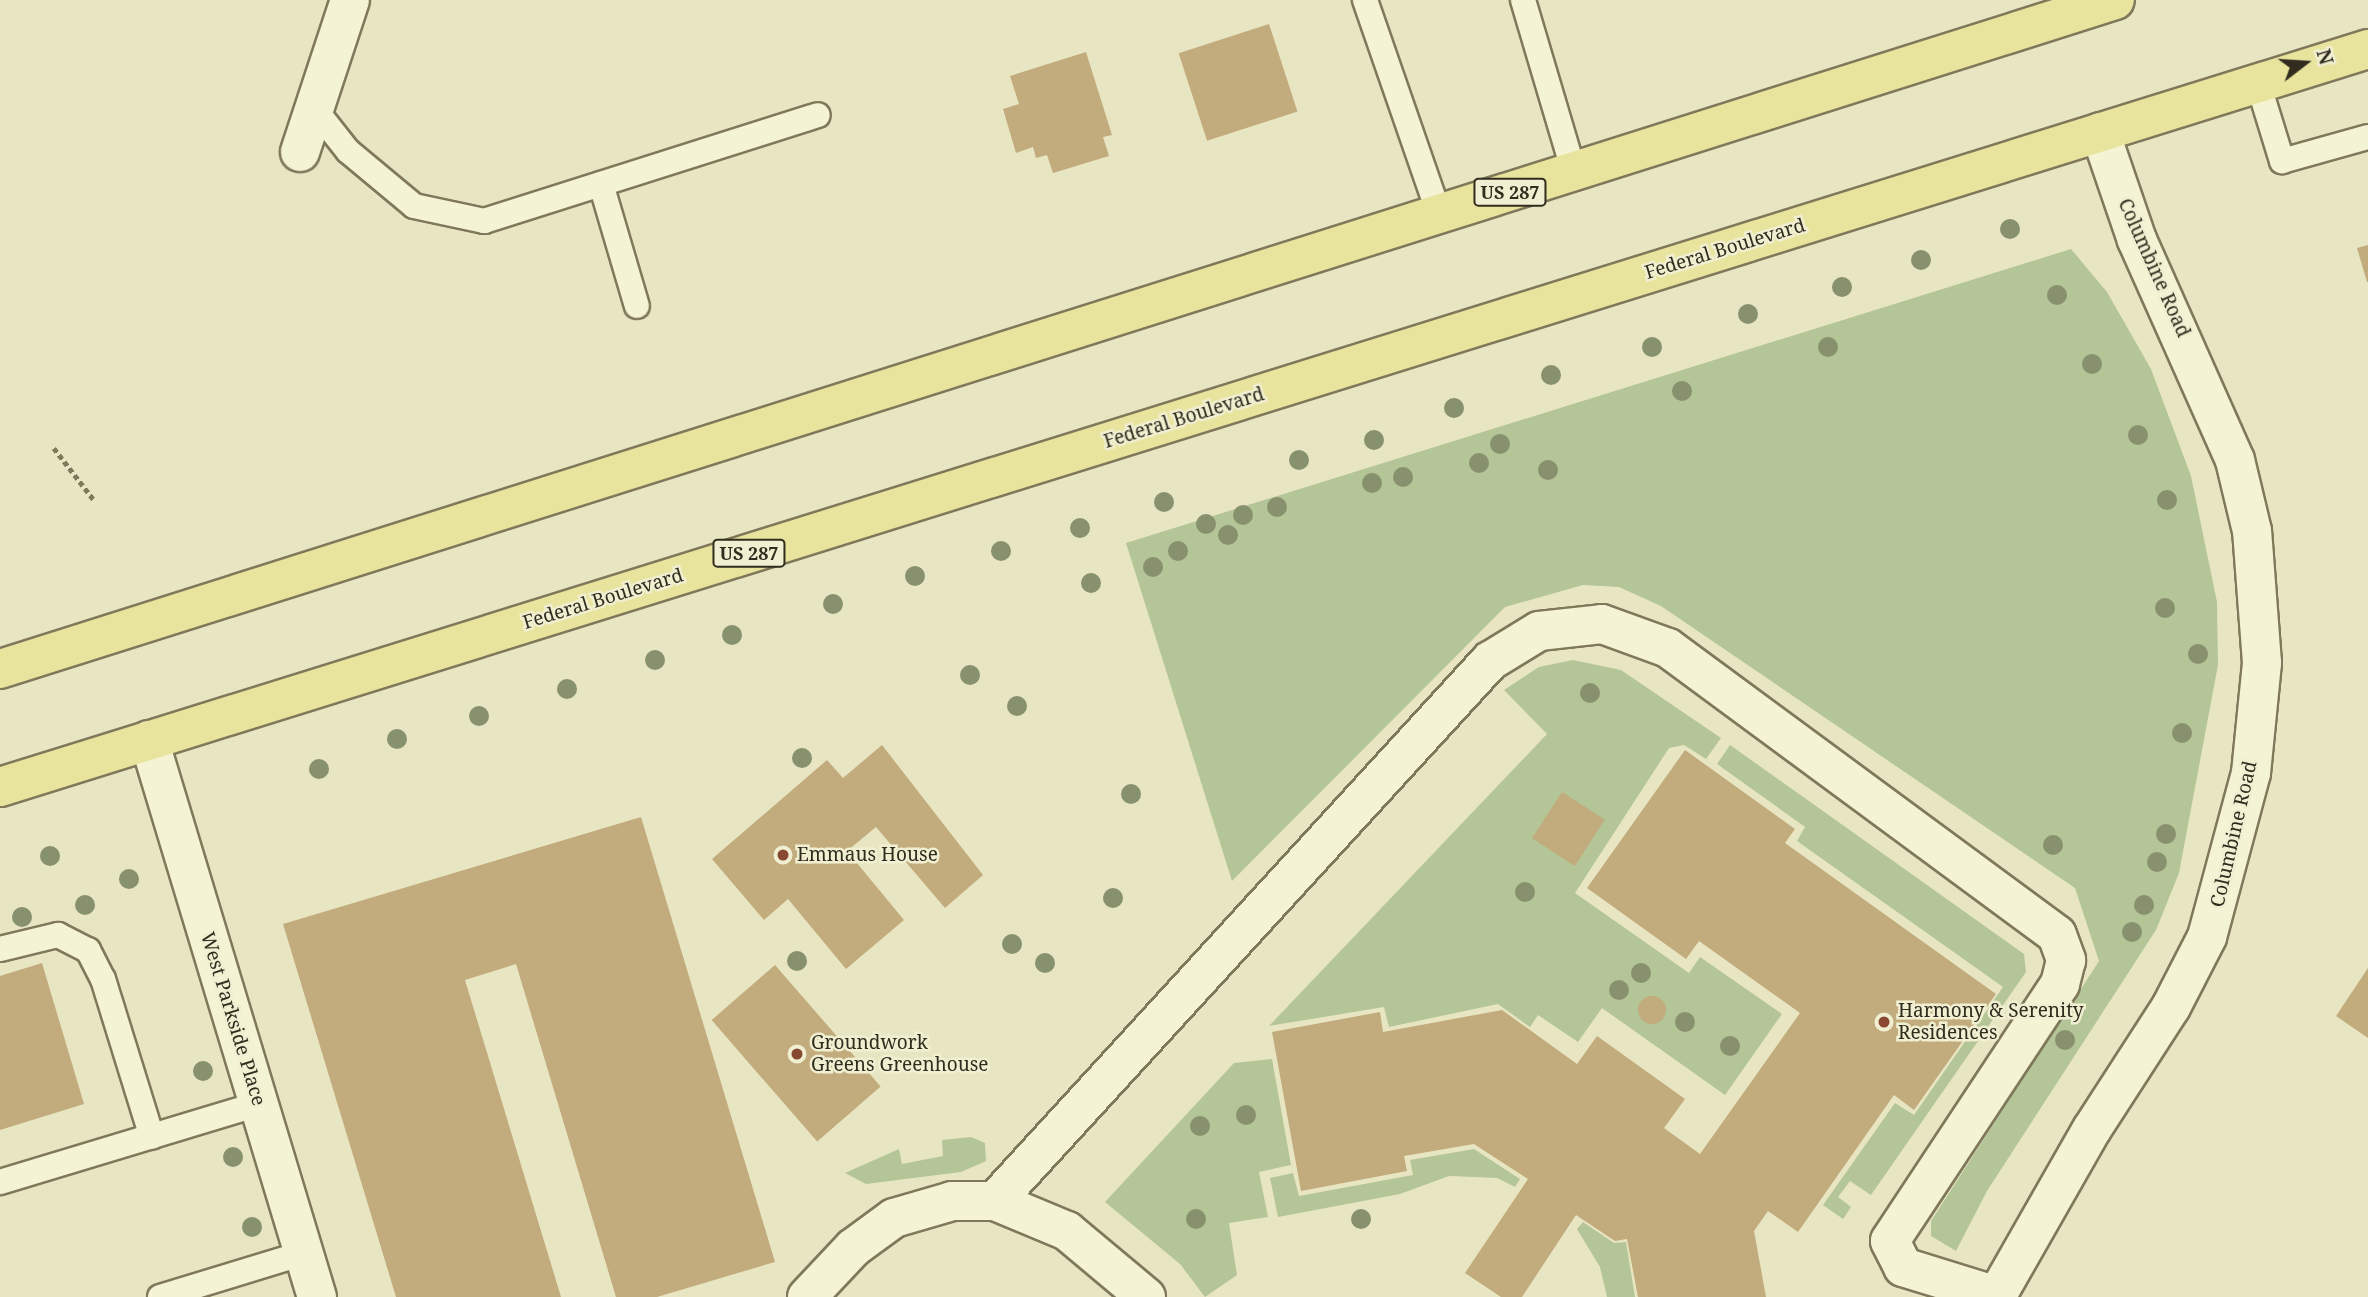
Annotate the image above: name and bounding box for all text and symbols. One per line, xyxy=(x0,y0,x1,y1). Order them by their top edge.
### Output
north arrow xyxy=(2270,28,2340,98)
text: N xyxy=(2310,46,2340,68)
road number: US 287 xyxy=(1473,177,1547,206)
street label: Columbine Road xyxy=(2113,195,2195,341)
street label: Federal Boulevard xyxy=(1642,214,1808,284)
street label: Federal Boulevard xyxy=(1101,383,1267,453)
road number: US 287 xyxy=(712,538,786,568)
street label: Federal Boulevard xyxy=(520,564,686,634)
street label: Columbine Road xyxy=(2206,759,2262,909)
place label: Emmaus House xyxy=(797,844,938,866)
marker: Emmaus House xyxy=(775,847,791,863)
street label: West Parkside Place xyxy=(196,929,270,1109)
place label: Harmony & Serenity Residences xyxy=(1898,1000,2084,1044)
marker: Harmony & Serenity Residences xyxy=(1876,1014,1892,1030)
place label: Groundwork Greens Greenhouse xyxy=(811,1032,989,1076)
marker: Groundwork Greens Greenhouse xyxy=(789,1046,805,1062)

